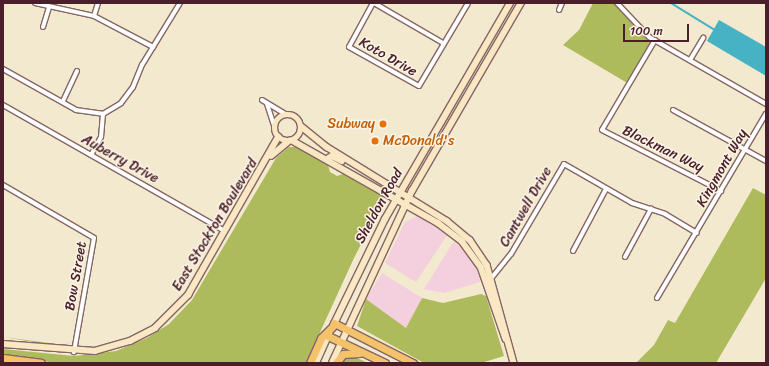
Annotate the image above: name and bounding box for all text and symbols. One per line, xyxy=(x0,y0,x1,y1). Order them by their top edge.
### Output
scale bar xyxy=(625,16,691,42)
text: 100 m xyxy=(630,20,663,42)
street label: Koto Drive xyxy=(356,34,420,80)
place label: Subway xyxy=(327,116,375,132)
marker: Subway xyxy=(378,119,388,129)
street label: Blackman Way xyxy=(620,122,706,176)
street label: Kingmont Way xyxy=(693,126,751,210)
street label: Auberry Drive xyxy=(78,131,162,187)
place label: McDonald's xyxy=(383,133,455,149)
marker: McDonald's xyxy=(370,136,380,146)
street label: East Stockton Boulevard xyxy=(168,155,262,295)
street label: Cantwell Drive xyxy=(496,164,556,250)
street label: Sheldon Road xyxy=(352,166,406,246)
street label: Bow Street xyxy=(62,240,90,312)

